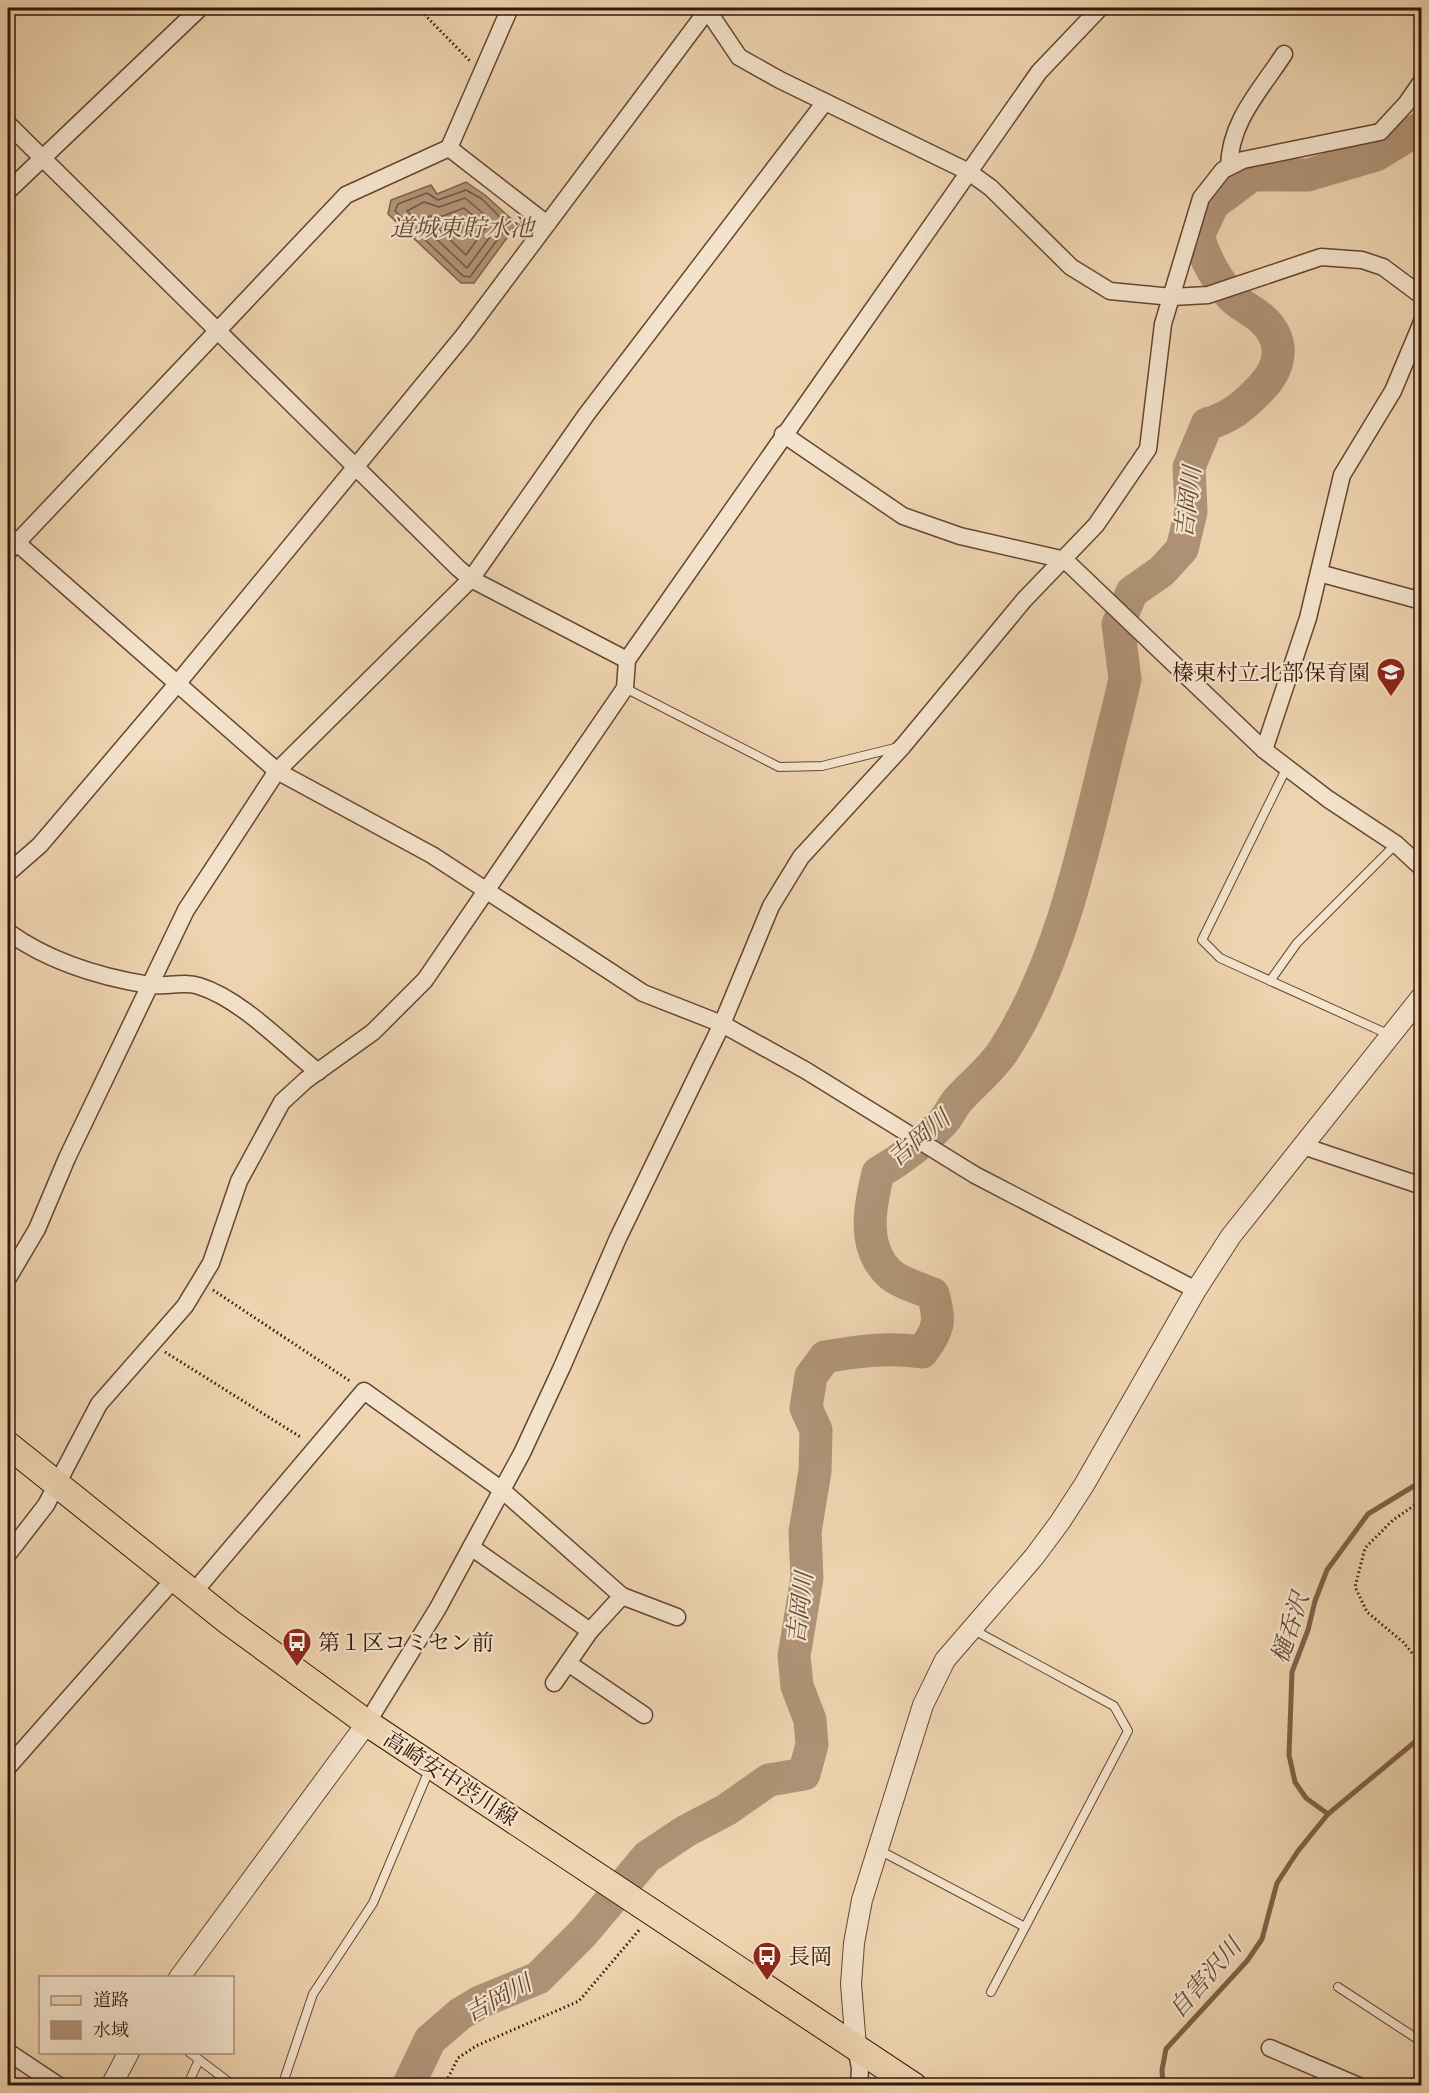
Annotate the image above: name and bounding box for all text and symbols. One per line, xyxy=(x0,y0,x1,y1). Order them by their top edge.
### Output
water label: 道城東貯水池 xyxy=(390,213,537,243)
water label: 吉岡川 xyxy=(1169,461,1208,540)
school or university icon: 榛東村立北部保育園 xyxy=(1375,656,1407,698)
place label: 榛東村立北部保育園 xyxy=(1172,659,1370,686)
water label: 吉岡川 xyxy=(882,1101,959,1173)
water label: 吉岡川 xyxy=(781,1567,820,1646)
water label: 樋呑沢 xyxy=(1265,1586,1316,1667)
bus stop icon: 第１区コミセン前 xyxy=(281,1626,313,1668)
place label: 第１区コミセン前 xyxy=(318,1629,494,1656)
street label: 高崎安中渋川線 xyxy=(379,1725,523,1832)
water label: 自害沢川 xyxy=(1162,1930,1250,2024)
bus stop icon: 長岡 xyxy=(751,1940,783,1982)
place label: 長岡 xyxy=(788,1943,832,1970)
water label: 吉岡川 xyxy=(459,1966,539,2028)
legend xyxy=(39,1976,234,2054)
text: 道路 xyxy=(93,1989,129,2011)
text: 水域 xyxy=(93,2019,129,2041)

